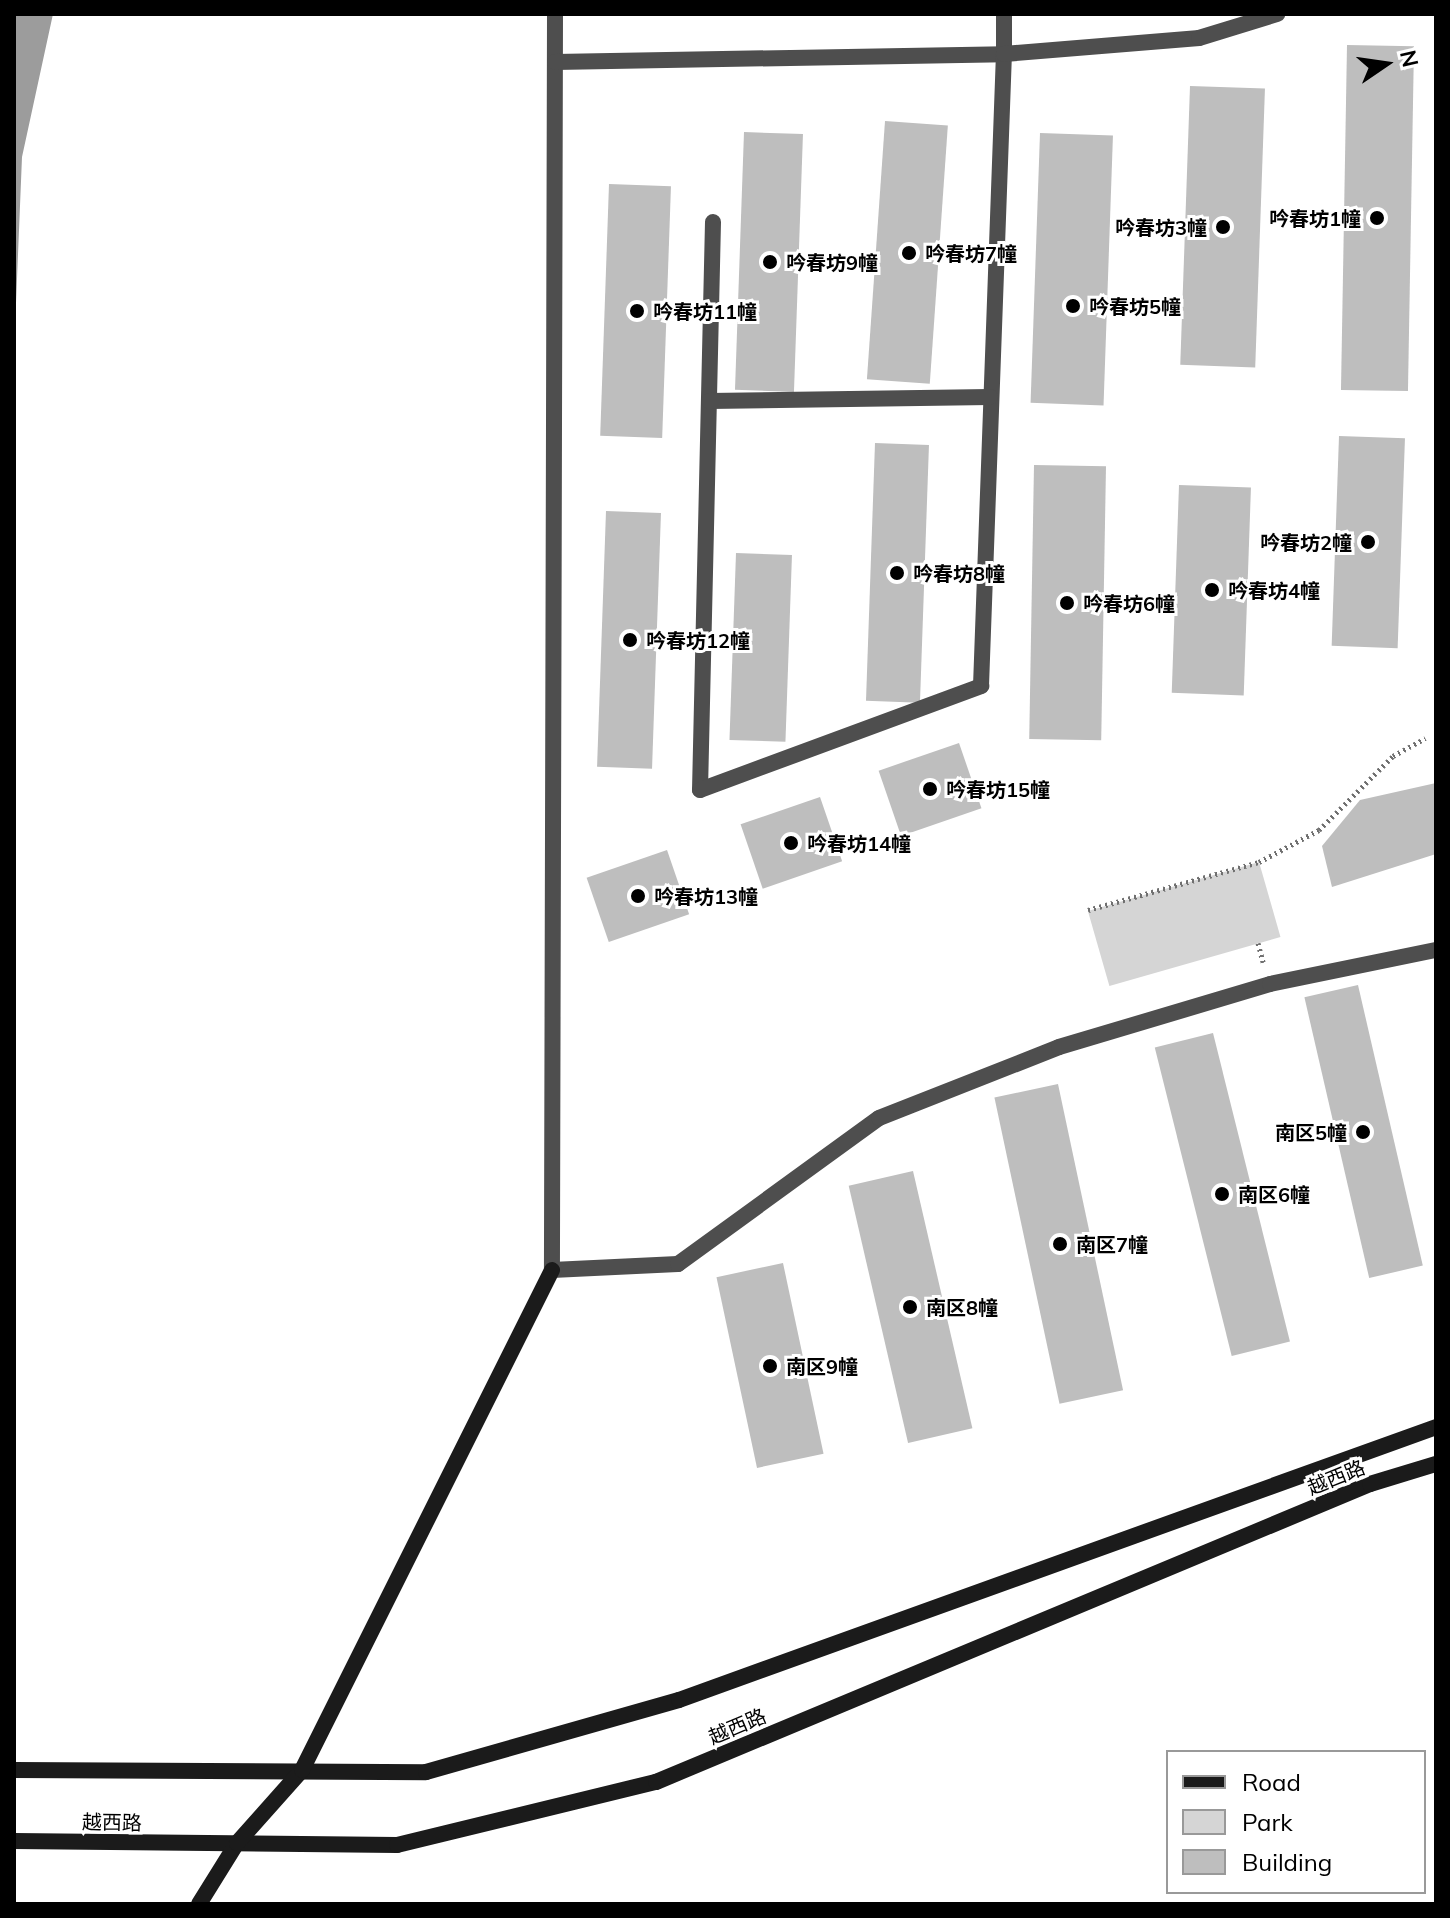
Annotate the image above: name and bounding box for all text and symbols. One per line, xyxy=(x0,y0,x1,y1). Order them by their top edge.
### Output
north arrow xyxy=(1346,24,1426,104)
text: N xyxy=(1394,47,1425,70)
place label: 吟春坊1幢 xyxy=(1269,206,1361,230)
marker: 吟春坊1幢 xyxy=(1368,209,1386,227)
place label: 吟春坊3幢 xyxy=(1115,215,1207,239)
marker: 吟春坊3幢 xyxy=(1214,218,1232,236)
place label: 吟春坊7幢 xyxy=(925,241,1017,265)
marker: 吟春坊7幢 xyxy=(900,244,918,262)
place label: 吟春坊9幢 xyxy=(786,250,878,274)
marker: 吟春坊9幢 xyxy=(761,253,779,271)
place label: 吟春坊5幢 xyxy=(1089,294,1181,318)
marker: 吟春坊5幢 xyxy=(1064,297,1082,315)
place label: 吟春坊11幢 xyxy=(653,299,757,323)
marker: 吟春坊11幢 xyxy=(628,302,646,320)
place label: 吟春坊2幢 xyxy=(1260,530,1352,554)
marker: 吟春坊2幢 xyxy=(1359,533,1377,551)
place label: 吟春坊8幢 xyxy=(913,561,1005,585)
marker: 吟春坊8幢 xyxy=(888,564,906,582)
place label: 吟春坊4幢 xyxy=(1228,578,1320,602)
marker: 吟春坊4幢 xyxy=(1203,581,1221,599)
place label: 吟春坊6幢 xyxy=(1083,591,1175,615)
marker: 吟春坊6幢 xyxy=(1058,594,1076,612)
place label: 吟春坊12幢 xyxy=(646,628,750,652)
marker: 吟春坊12幢 xyxy=(621,631,639,649)
place label: 吟春坊15幢 xyxy=(946,777,1050,801)
marker: 吟春坊15幢 xyxy=(921,780,939,798)
place label: 吟春坊14幢 xyxy=(807,831,911,855)
marker: 吟春坊14幢 xyxy=(782,834,800,852)
place label: 吟春坊13幢 xyxy=(654,884,758,908)
marker: 吟春坊13幢 xyxy=(629,887,647,905)
place label: 南区5幢 xyxy=(1275,1120,1347,1144)
marker: 南区5幢 xyxy=(1354,1123,1372,1141)
place label: 南区6幢 xyxy=(1238,1182,1310,1206)
marker: 南区6幢 xyxy=(1213,1185,1231,1203)
place label: 南区7幢 xyxy=(1076,1232,1148,1256)
marker: 南区7幢 xyxy=(1051,1235,1069,1253)
place label: 南区8幢 xyxy=(926,1295,998,1319)
marker: 南区8幢 xyxy=(901,1298,919,1316)
place label: 南区9幢 xyxy=(786,1354,858,1378)
marker: 南区9幢 xyxy=(761,1357,779,1375)
street label: 越西路 xyxy=(1304,1455,1368,1499)
street label: 越西路 xyxy=(705,1703,769,1749)
legend xyxy=(1166,1750,1426,1894)
text: Road xyxy=(1242,1767,1301,1797)
text: Park xyxy=(1242,1807,1293,1837)
street label: 越西路 xyxy=(82,1809,142,1835)
text: Building xyxy=(1242,1847,1332,1877)

